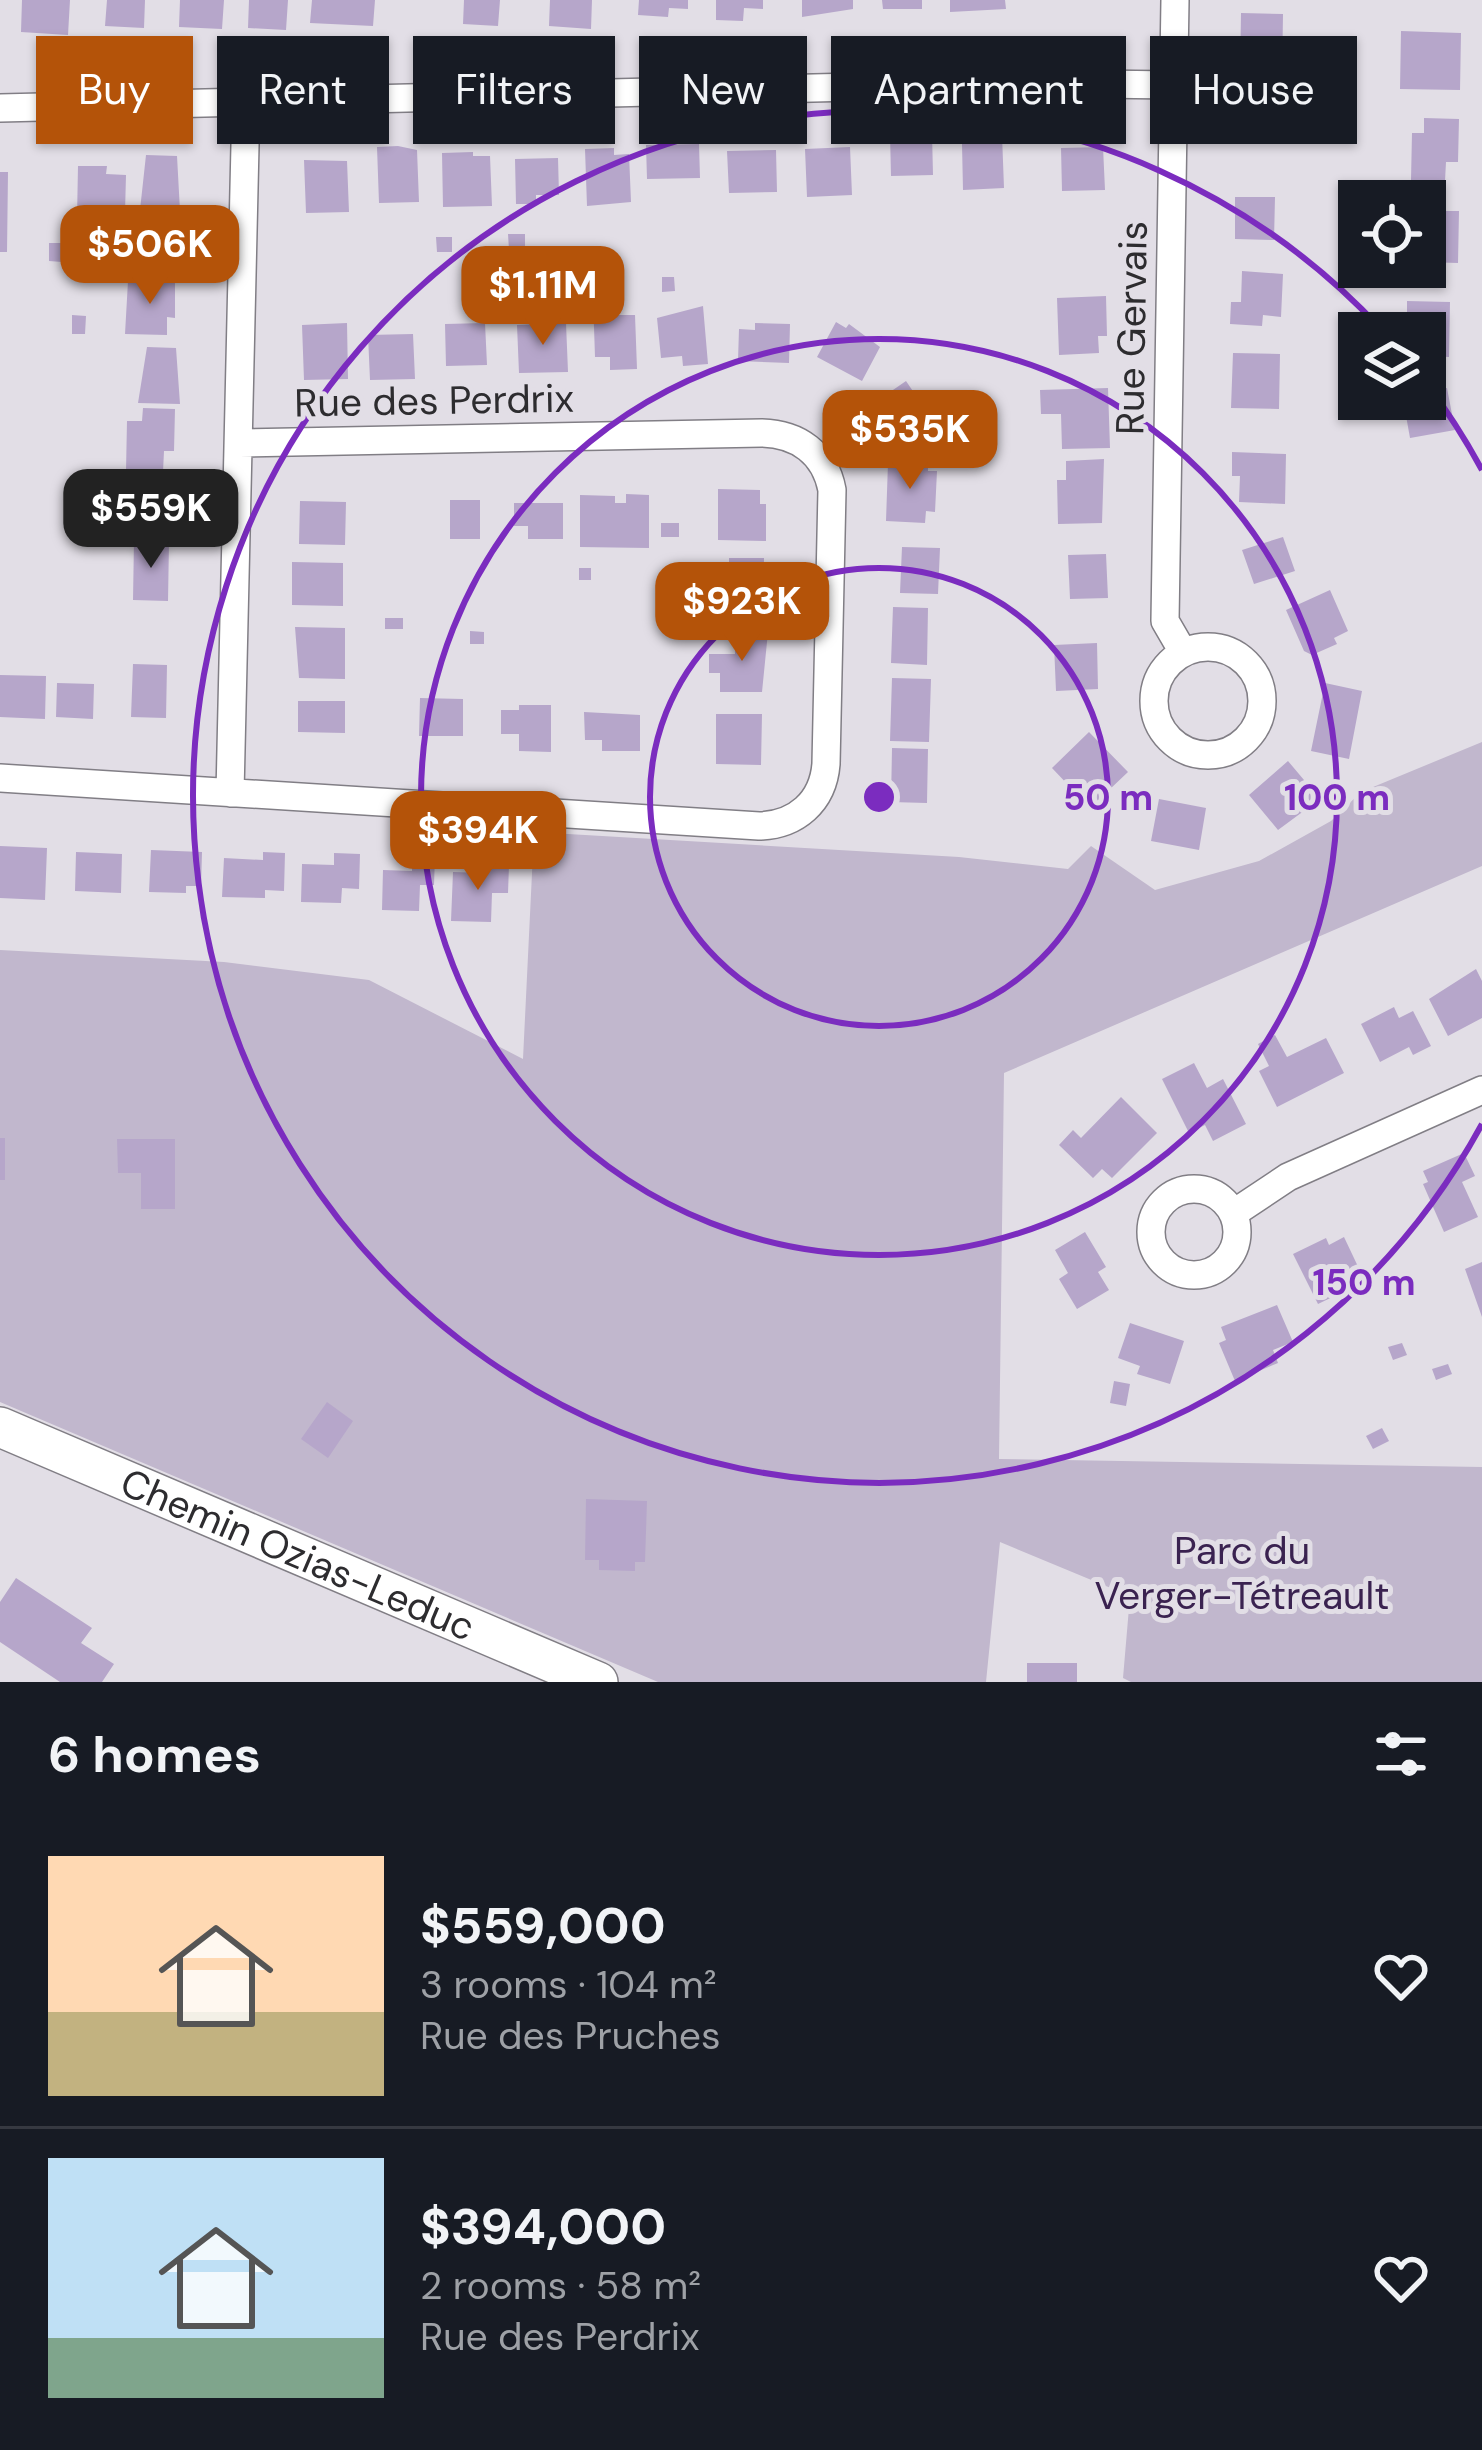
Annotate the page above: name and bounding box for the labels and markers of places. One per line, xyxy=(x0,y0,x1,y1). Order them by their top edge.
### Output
pin: $506K xyxy=(66,205,234,307)
pin: $1.11M xyxy=(445,246,641,348)
pin: $535K xyxy=(826,390,994,492)
pin: $559K xyxy=(67,469,235,571)
pin: $923K xyxy=(658,562,826,664)
centre of rings xyxy=(858,776,900,818)
pin: $394K xyxy=(394,791,562,893)

